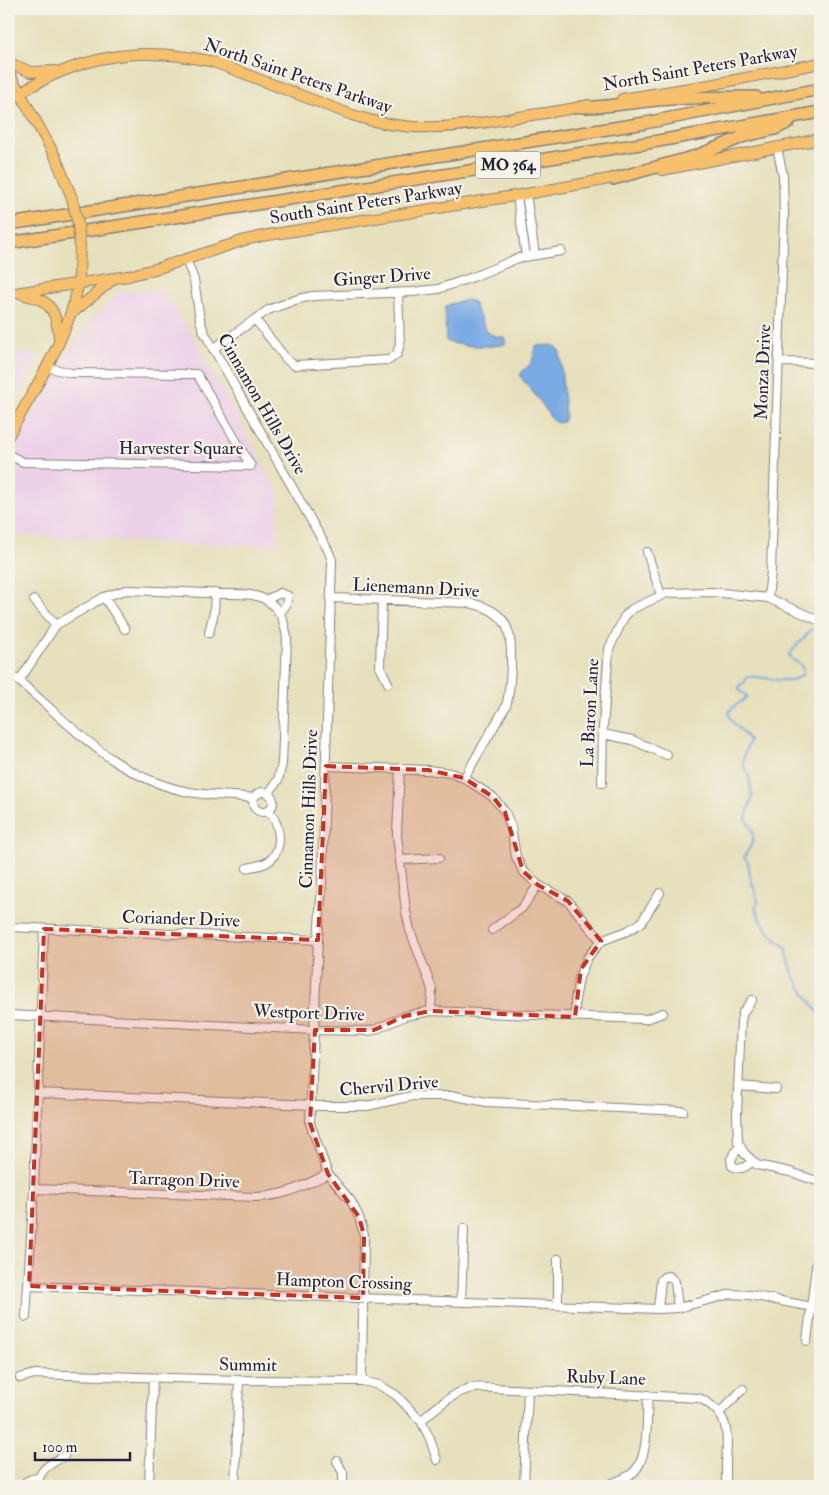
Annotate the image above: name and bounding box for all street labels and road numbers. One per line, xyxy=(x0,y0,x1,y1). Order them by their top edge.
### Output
street label: North Saint Peters Parkway xyxy=(201,33,396,119)
street label: North Saint Peters Parkway xyxy=(601,39,800,96)
road number: MO 364 xyxy=(476,152,540,178)
street label: South Saint Peters Parkway xyxy=(268,176,465,230)
street label: Ginger Drive xyxy=(333,262,432,292)
street label: Monza Drive xyxy=(750,323,776,420)
street label: Cinnamon Hills Drive xyxy=(212,329,312,479)
street label: Harvester Square xyxy=(119,437,244,460)
street label: Lienemann Drive xyxy=(352,573,480,603)
street label: La Baron Lane xyxy=(576,657,604,768)
street label: Cinnamon Hills Drive xyxy=(295,728,323,889)
street label: Coriander Drive xyxy=(122,905,241,933)
street label: Westport Drive xyxy=(252,1000,366,1026)
street label: Chervil Drive xyxy=(339,1070,440,1102)
street label: Tarragon Drive xyxy=(128,1167,241,1193)
street label: Hampton Crossing xyxy=(276,1268,414,1296)
street label: Summit xyxy=(219,1353,277,1377)
street label: Ruby Lane xyxy=(566,1365,647,1391)

